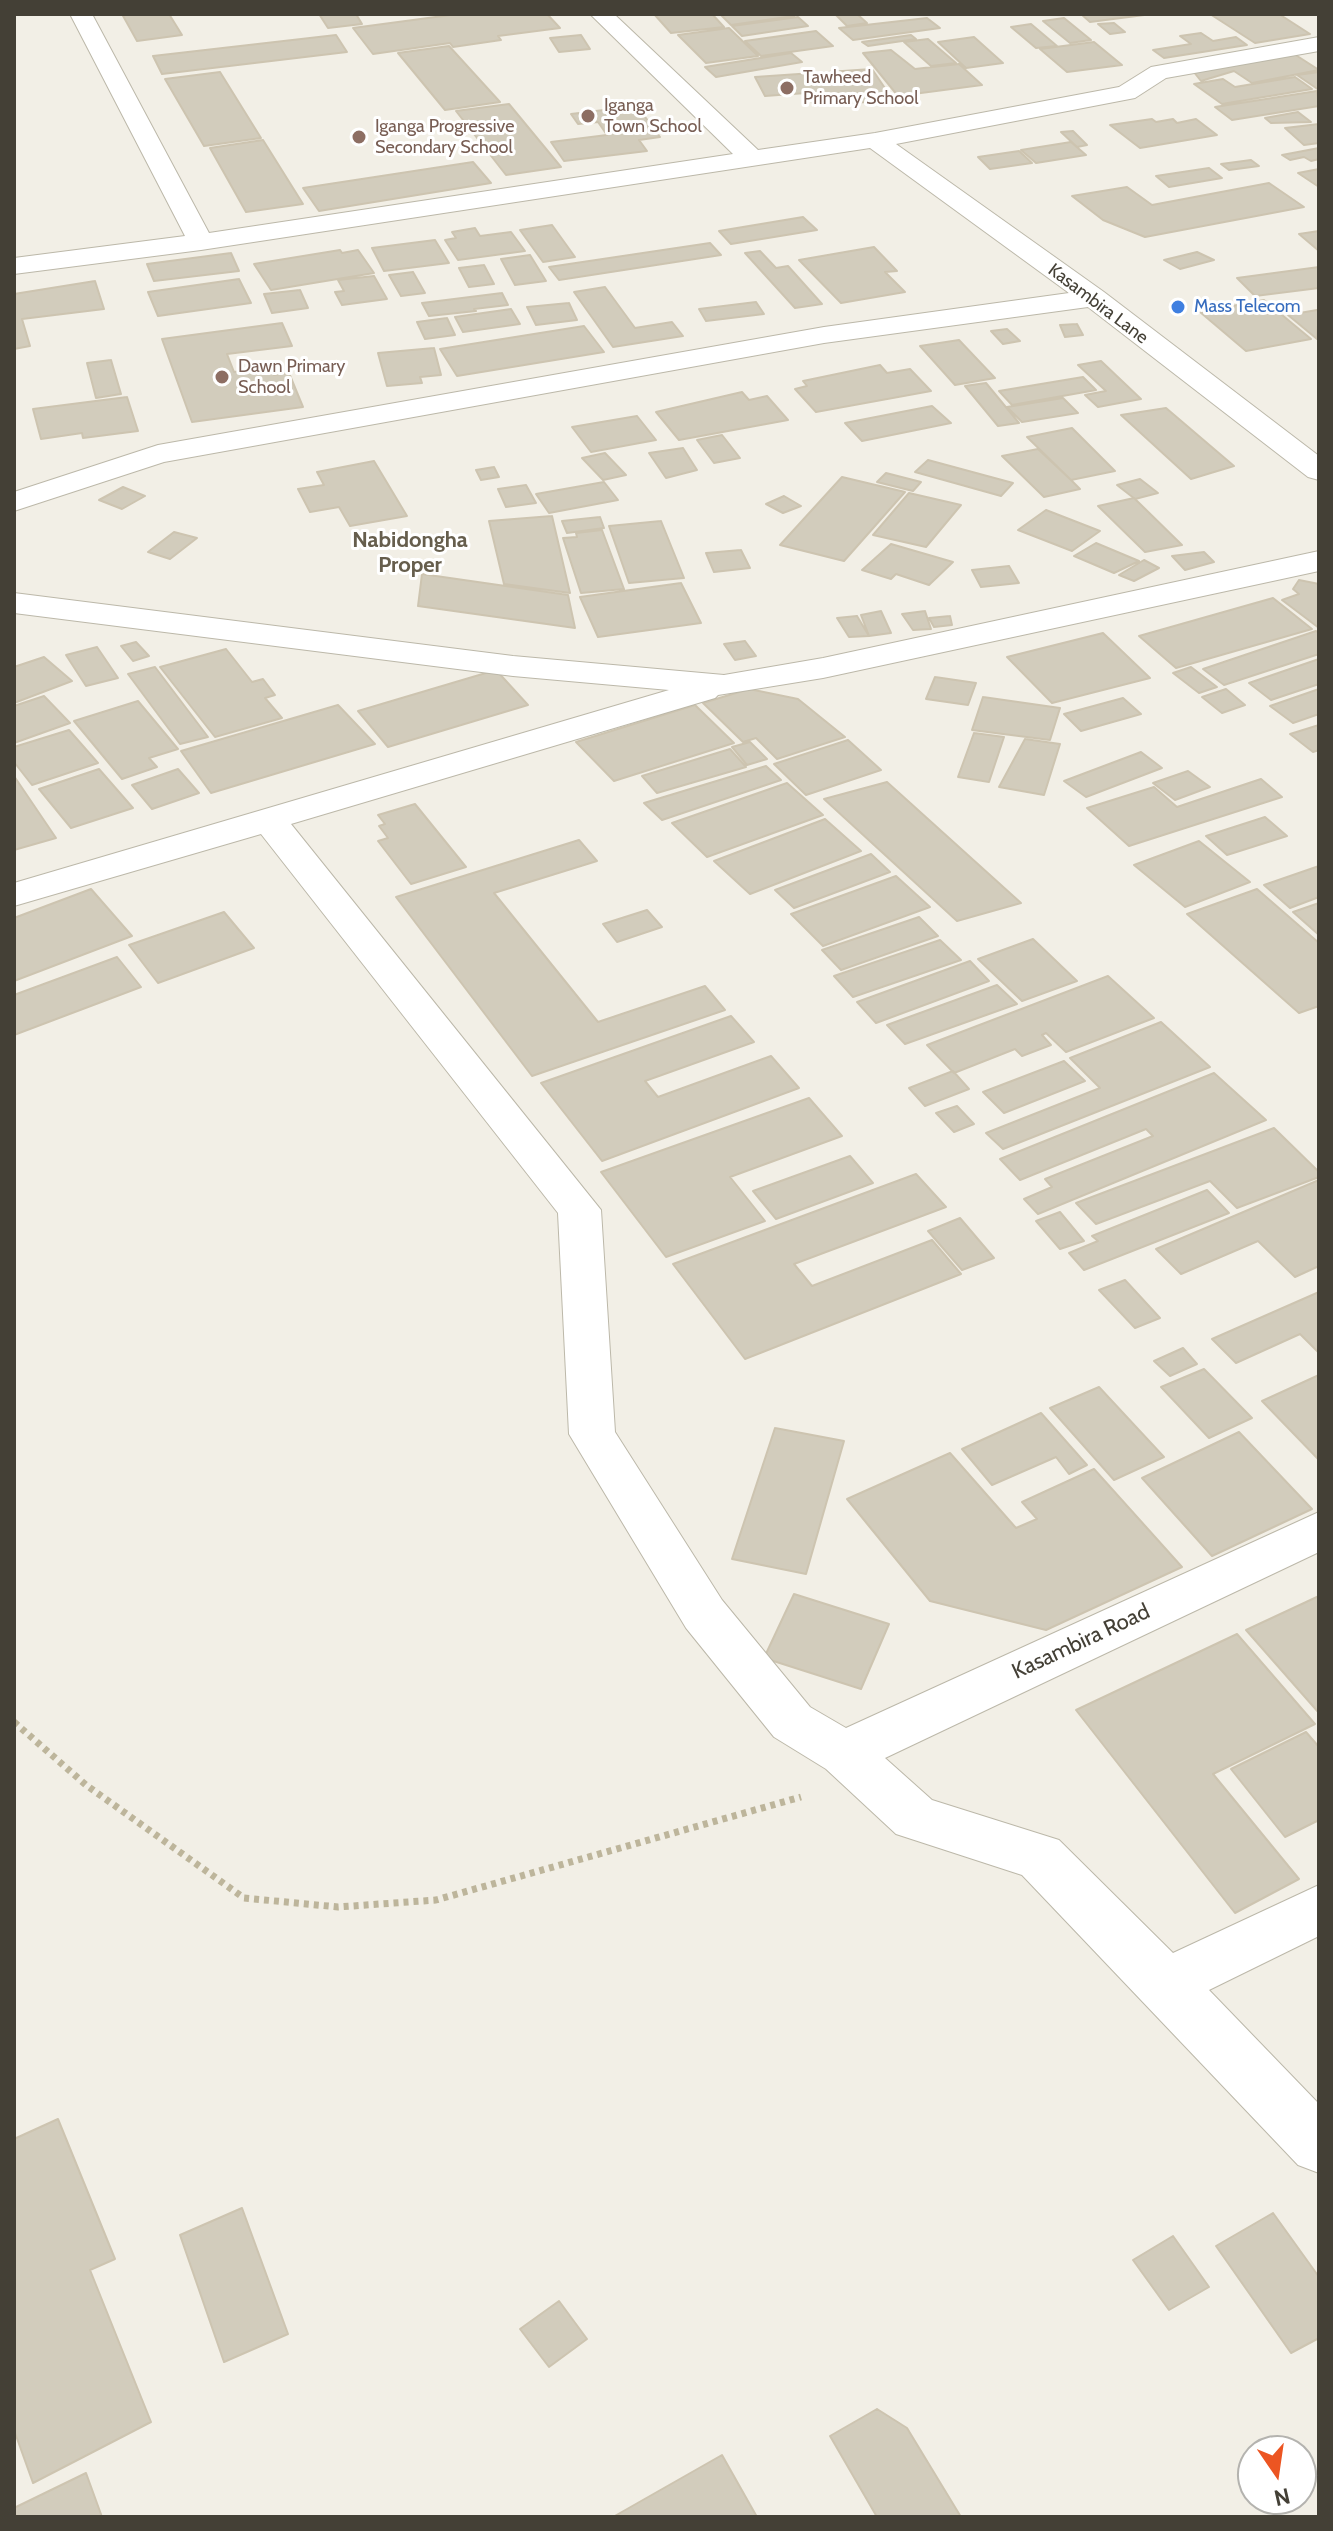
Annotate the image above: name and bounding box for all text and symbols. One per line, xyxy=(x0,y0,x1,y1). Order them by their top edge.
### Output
place label: Tawheed Primary School xyxy=(803,67,918,110)
marker: Tawheed Primary School xyxy=(778,79,796,97)
place label: Iganga Town School xyxy=(604,95,702,138)
marker: Iganga Town School xyxy=(579,107,597,125)
place label: Iganga Progressive Secondary School xyxy=(375,116,514,158)
marker: Iganga Progressive Secondary School xyxy=(350,128,368,146)
street label: Kasambira Lane xyxy=(1044,259,1152,349)
place label: Mass Telecom xyxy=(1194,296,1301,318)
marker: Mass Telecom xyxy=(1169,298,1187,316)
place label: Dawn Primary School xyxy=(238,356,345,398)
marker: Dawn Primary School xyxy=(213,368,231,386)
district label: Nabidongha Proper xyxy=(352,528,468,580)
street label: Kasambira Road xyxy=(1008,1599,1154,1685)
north arrow xyxy=(1237,2435,1317,2515)
text: N xyxy=(1271,2482,1293,2512)

